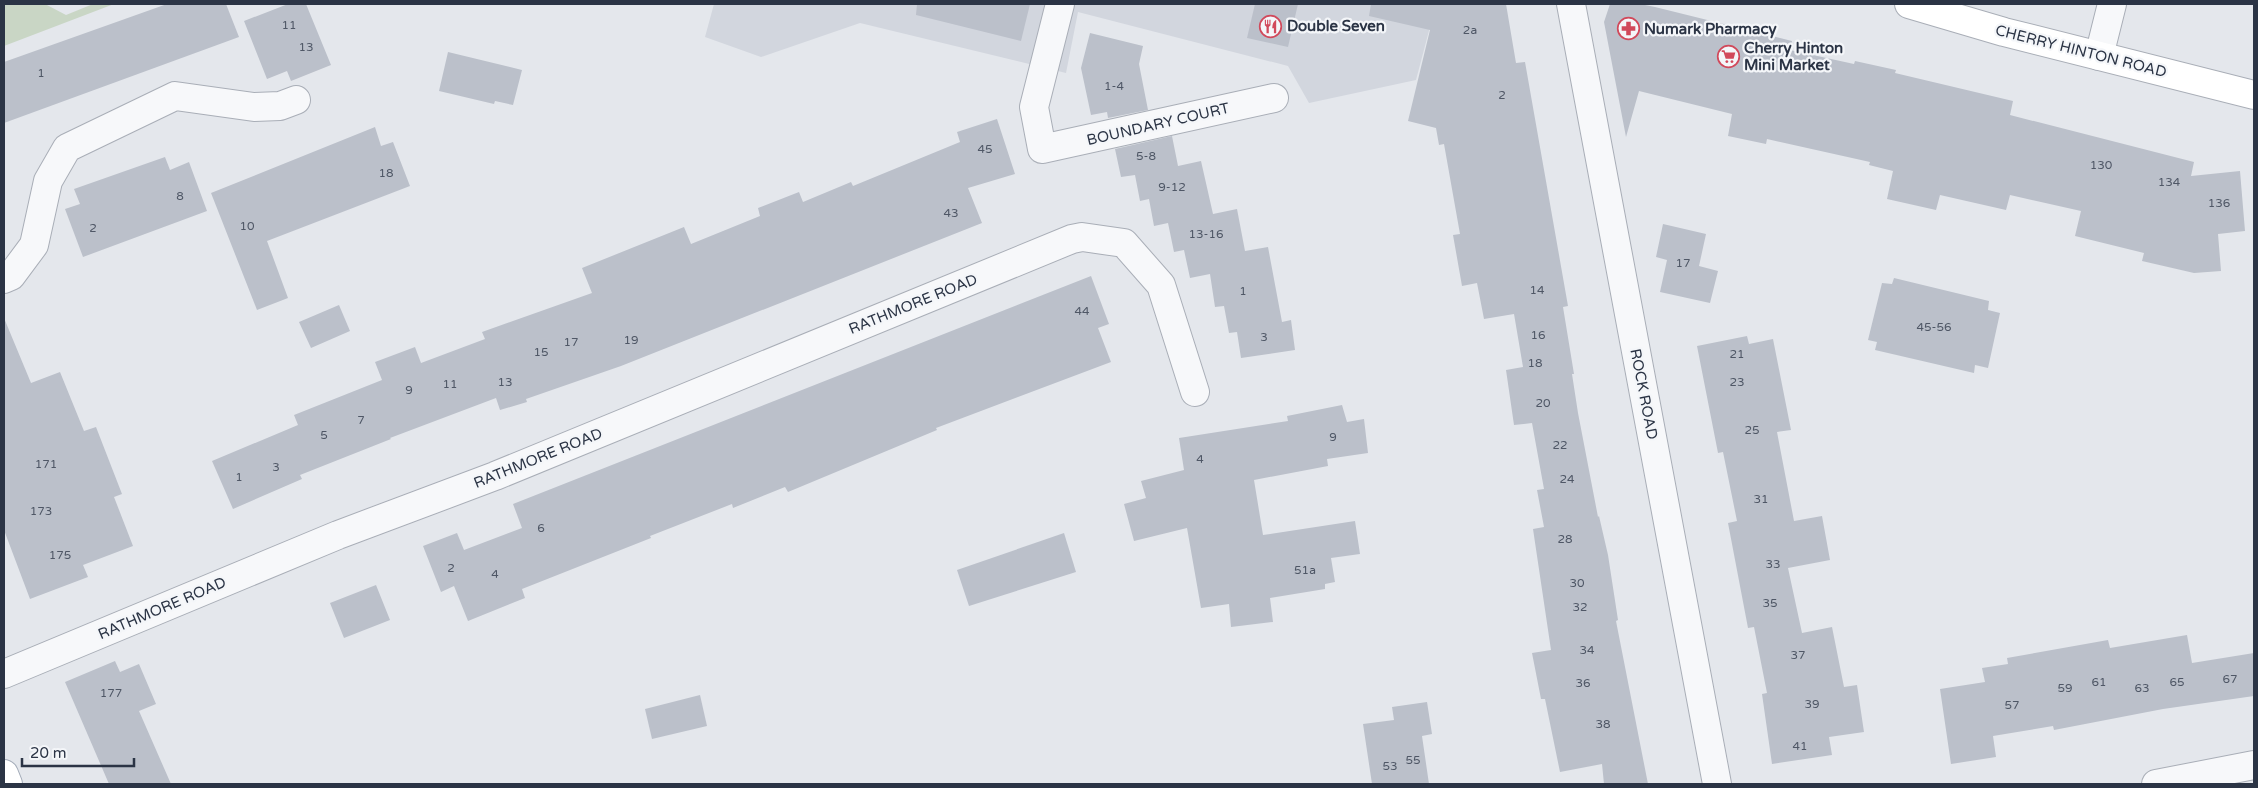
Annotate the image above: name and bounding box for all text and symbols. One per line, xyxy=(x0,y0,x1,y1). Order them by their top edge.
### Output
restaurant icon: Double Seven xyxy=(1259,14,1283,38)
place label: Double Seven xyxy=(1287,17,1385,35)
pharmacy icon: Numark Pharmacy xyxy=(1616,17,1640,41)
house number: 11 xyxy=(281,18,297,32)
place label: Numark Pharmacy xyxy=(1644,20,1777,39)
street label: CHERRY HINTON ROAD xyxy=(1994,21,2168,81)
house number: 2a xyxy=(1463,23,1477,37)
place label: Cherry Hinton Mini Market xyxy=(1744,39,1843,74)
house number: 13 xyxy=(298,40,314,54)
supermarket icon: Cherry Hinton Mini Market xyxy=(1716,45,1740,69)
house number: 1 xyxy=(37,66,45,80)
house number: 1-4 xyxy=(1104,79,1125,93)
house number: 2 xyxy=(1498,88,1506,102)
street label: BOUNDARY COURT xyxy=(1085,99,1231,149)
house number: 45 xyxy=(977,142,993,156)
house number: 5-8 xyxy=(1136,149,1156,163)
house number: 130 xyxy=(2090,158,2113,172)
house number: 18 xyxy=(378,166,394,180)
house number: 134 xyxy=(2158,175,2181,189)
house number: 9-12 xyxy=(1158,180,1186,194)
house number: 8 xyxy=(176,189,184,203)
house number: 136 xyxy=(2208,196,2230,210)
house number: 43 xyxy=(943,206,959,220)
house number: 10 xyxy=(239,219,255,233)
house number: 2 xyxy=(89,221,97,235)
house number: 13-16 xyxy=(1188,227,1224,241)
house number: 17 xyxy=(1675,256,1691,270)
street label: RATHMORE ROAD xyxy=(846,270,980,338)
house number: 14 xyxy=(1529,283,1545,297)
house number: 1 xyxy=(1239,284,1247,298)
house number: 44 xyxy=(1074,304,1090,318)
house number: 45-56 xyxy=(1916,320,1952,334)
house number: 16 xyxy=(1530,328,1546,342)
house number: 3 xyxy=(1260,330,1268,344)
house number: 19 xyxy=(623,333,639,347)
house number: 17 xyxy=(563,335,579,349)
house number: 15 xyxy=(533,345,549,359)
street label: ROCK ROAD xyxy=(1626,347,1662,441)
house number: 21 xyxy=(1729,347,1745,361)
house number: 18 xyxy=(1527,356,1543,370)
house number: 13 xyxy=(497,375,513,389)
house number: 23 xyxy=(1729,375,1745,389)
house number: 11 xyxy=(442,377,458,391)
house number: 9 xyxy=(405,383,413,397)
house number: 20 xyxy=(1535,396,1551,410)
house number: 7 xyxy=(357,413,365,427)
house number: 25 xyxy=(1744,423,1760,437)
street label: RATHMORE ROAD xyxy=(471,424,605,492)
house number: 5 xyxy=(320,428,328,442)
house number: 9 xyxy=(1329,430,1337,444)
house number: 22 xyxy=(1552,438,1568,452)
house number: 4 xyxy=(1196,452,1204,466)
house number: 171 xyxy=(35,457,57,471)
house number: 3 xyxy=(272,460,280,474)
house number: 1 xyxy=(235,470,243,484)
house number: 24 xyxy=(1559,472,1575,486)
house number: 31 xyxy=(1753,492,1769,506)
house number: 173 xyxy=(30,504,52,518)
house number: 6 xyxy=(537,521,545,535)
house number: 28 xyxy=(1557,532,1573,546)
house number: 175 xyxy=(49,548,71,562)
house number: 33 xyxy=(1765,557,1781,571)
house number: 2 xyxy=(447,561,455,575)
house number: 51a xyxy=(1294,563,1316,577)
house number: 4 xyxy=(491,567,499,581)
street label: RATHMORE ROAD xyxy=(95,573,229,643)
house number: 30 xyxy=(1569,576,1585,590)
house number: 35 xyxy=(1762,596,1778,610)
house number: 32 xyxy=(1572,600,1588,614)
house number: 34 xyxy=(1579,643,1595,657)
house number: 37 xyxy=(1790,648,1806,662)
house number: 67 xyxy=(2222,672,2238,686)
house number: 61 xyxy=(2091,675,2107,689)
house number: 65 xyxy=(2169,675,2185,689)
house number: 36 xyxy=(1575,676,1591,690)
house number: 59 xyxy=(2057,681,2073,695)
house number: 63 xyxy=(2134,681,2150,695)
house number: 177 xyxy=(100,686,122,700)
house number: 39 xyxy=(1804,697,1820,711)
house number: 57 xyxy=(2004,698,2020,712)
house number: 38 xyxy=(1595,717,1611,731)
scale bar xyxy=(22,736,135,768)
house number: 41 xyxy=(1792,739,1808,753)
text: 20 m xyxy=(30,744,67,762)
house number: 55 xyxy=(1405,753,1421,767)
house number: 53 xyxy=(1382,759,1398,773)

